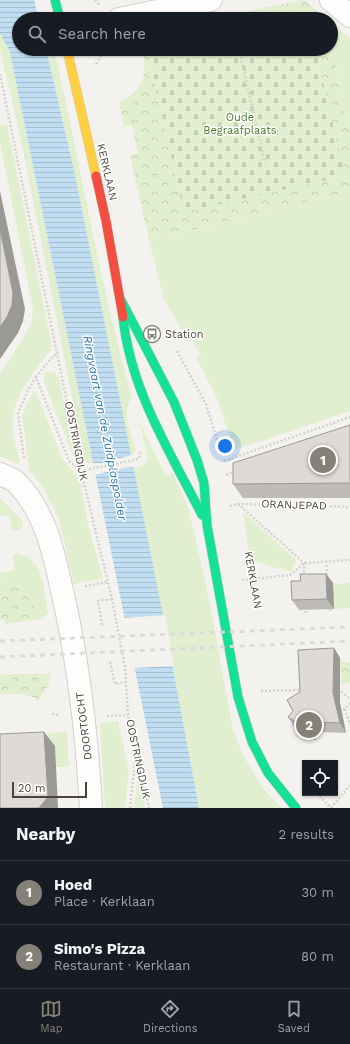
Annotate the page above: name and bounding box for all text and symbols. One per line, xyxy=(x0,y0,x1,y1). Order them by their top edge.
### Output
search box xyxy=(12,12,338,56)
icon: search xyxy=(26,23,48,45)
text: Search here xyxy=(58,25,146,43)
park label: Oude Begraafplaats xyxy=(203,111,277,137)
street label: KERKLAAN xyxy=(94,142,120,202)
bus stop icon: Station xyxy=(142,324,162,344)
place label: Station xyxy=(165,328,204,341)
water label: Ringvaart van de Zuidplaspolder xyxy=(80,334,130,523)
street label: OOSTRINGDIJK xyxy=(62,400,90,482)
your location xyxy=(215,436,235,456)
pin: 1 xyxy=(310,445,336,475)
street label: ORANJEPAD xyxy=(261,497,327,513)
street label: KERKLAAN xyxy=(242,550,264,610)
street label: DOORTOCHT xyxy=(73,691,95,761)
pin: 2 xyxy=(296,710,322,740)
street label: OOSTRINGDIJK xyxy=(123,718,153,800)
map controls xyxy=(302,760,338,796)
button: locate xyxy=(302,760,338,796)
scale bar xyxy=(12,780,87,799)
text: 20 m xyxy=(18,782,46,795)
text: Nearby xyxy=(16,824,75,844)
text: 2 results xyxy=(279,827,334,842)
text: Hoed xyxy=(54,876,92,894)
text: 1 xyxy=(26,885,32,900)
text: 30 m xyxy=(302,885,334,900)
text: Place · Kerklaan xyxy=(54,894,155,909)
text: Simo's Pizza xyxy=(54,940,145,958)
text: 2 xyxy=(25,949,33,964)
text: 80 m xyxy=(301,949,334,964)
text: Restaurant · Kerklaan xyxy=(54,958,190,973)
tab: Map xyxy=(40,998,63,1035)
tab: Directions xyxy=(143,998,197,1035)
tab: Saved xyxy=(278,998,310,1035)

